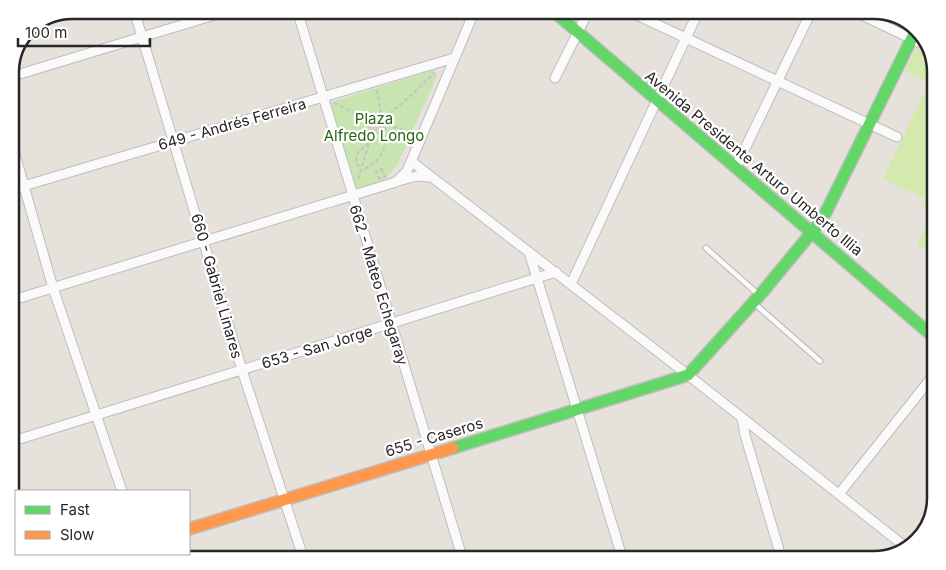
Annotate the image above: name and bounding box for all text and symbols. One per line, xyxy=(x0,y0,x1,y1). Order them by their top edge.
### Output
scale bar xyxy=(18,15,150,47)
text: 100 m xyxy=(25,23,67,42)
street label: Avenida Presidente Arturo Umberto Illia xyxy=(641,66,867,260)
street label: 649 - Andrés Ferreira xyxy=(156,94,308,154)
park label: Plaza Alfredo Longo xyxy=(324,109,424,145)
street label: 662 - Mateo Echegaray xyxy=(346,202,413,368)
street label: 660 - Gabriel Linares xyxy=(187,211,247,361)
street label: 653 - San Jorge xyxy=(259,321,375,373)
street label: 655 - Caseros xyxy=(383,413,485,461)
legend xyxy=(15,490,190,555)
text: Fast xyxy=(60,500,90,519)
text: Slow xyxy=(60,525,94,544)

